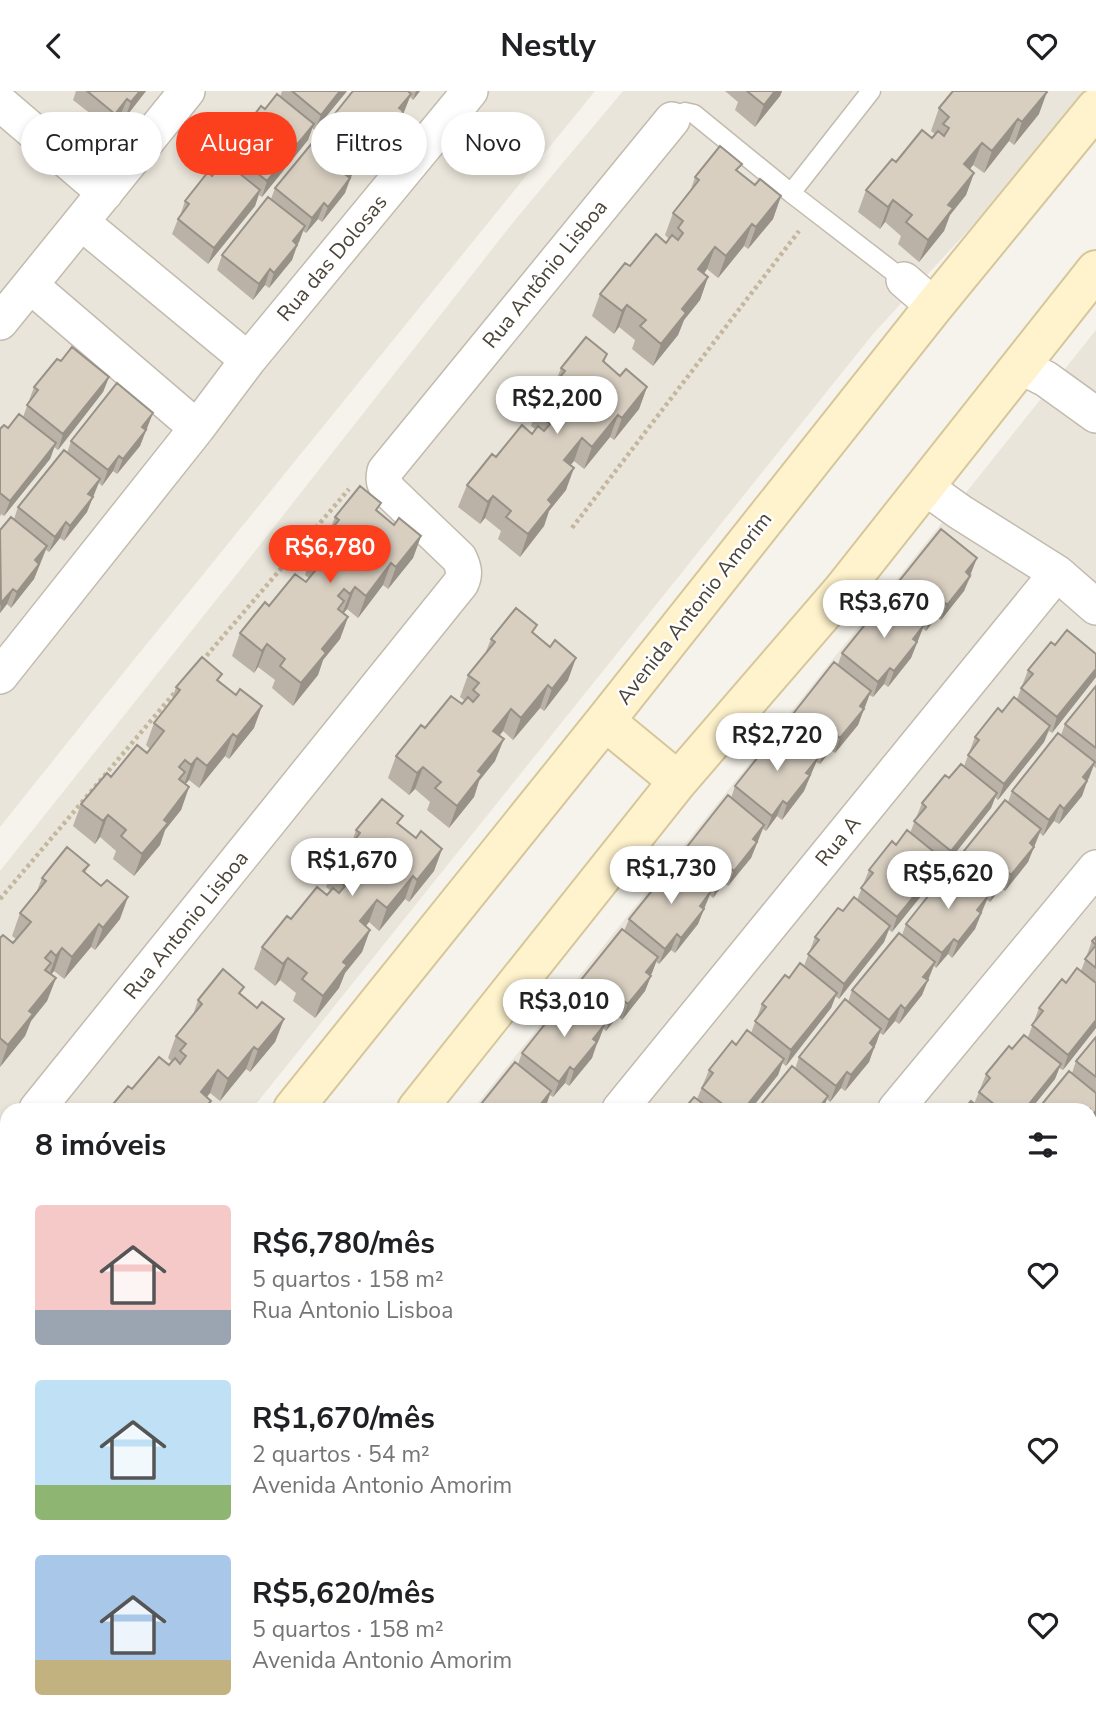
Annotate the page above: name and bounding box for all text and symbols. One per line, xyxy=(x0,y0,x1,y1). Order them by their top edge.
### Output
text: Nestly xyxy=(500,24,596,67)
icon: back xyxy=(35,27,73,65)
icon: heart xyxy=(1023,27,1061,65)
chip: Comprar xyxy=(21,112,162,175)
chip: Alugar xyxy=(176,112,297,175)
chip: Filtros xyxy=(311,112,427,175)
chip: Novo xyxy=(441,112,545,175)
street label: Rua das Dolosas xyxy=(271,189,393,327)
street label: Rua Antônio Lisboa xyxy=(476,194,614,354)
pin: R$2,200 xyxy=(492,377,622,436)
text: R$2,200 xyxy=(512,383,602,414)
street label: Avenida Antonio Amorim xyxy=(610,506,778,710)
pin: R$6,780 xyxy=(265,525,395,585)
text: R$6,780 xyxy=(285,532,375,563)
pin: R$3,670 xyxy=(819,581,949,640)
text: R$3,670 xyxy=(839,587,929,618)
pin: R$2,720 xyxy=(712,713,842,773)
text: R$2,720 xyxy=(732,720,822,751)
street label: Rua A xyxy=(809,810,867,872)
pin: R$1,670 xyxy=(287,839,417,898)
street label: Rua Antonio Lisboa xyxy=(117,845,255,1005)
text: R$1,670 xyxy=(307,845,397,876)
pin: R$1,730 xyxy=(606,847,736,906)
pin: R$5,620 xyxy=(883,851,1013,911)
text: R$1,730 xyxy=(626,853,716,884)
text: R$5,620 xyxy=(903,858,993,889)
pin: R$3,010 xyxy=(499,979,629,1039)
text: R$3,010 xyxy=(519,986,609,1017)
text: 8 imóveis xyxy=(35,1125,166,1166)
icon: filters xyxy=(1024,1126,1062,1164)
text: R$6,780/mês xyxy=(252,1223,435,1264)
icon: home xyxy=(91,1233,175,1317)
icon: heart xyxy=(1024,1256,1062,1294)
text: 5 quartos · 158 m² xyxy=(252,1264,444,1295)
text: Rua Antonio Lisboa xyxy=(252,1295,453,1326)
text: R$1,670/mês xyxy=(252,1398,435,1439)
icon: home xyxy=(91,1408,175,1492)
icon: heart xyxy=(1024,1431,1062,1469)
text: 2 quartos · 54 m² xyxy=(252,1439,430,1470)
text: Avenida Antonio Amorim xyxy=(252,1470,512,1501)
text: R$5,620/mês xyxy=(252,1573,435,1614)
icon: home xyxy=(91,1583,175,1667)
icon: heart xyxy=(1024,1606,1062,1644)
text: 5 quartos · 158 m² xyxy=(252,1614,444,1645)
text: Avenida Antonio Amorim xyxy=(252,1645,512,1676)

